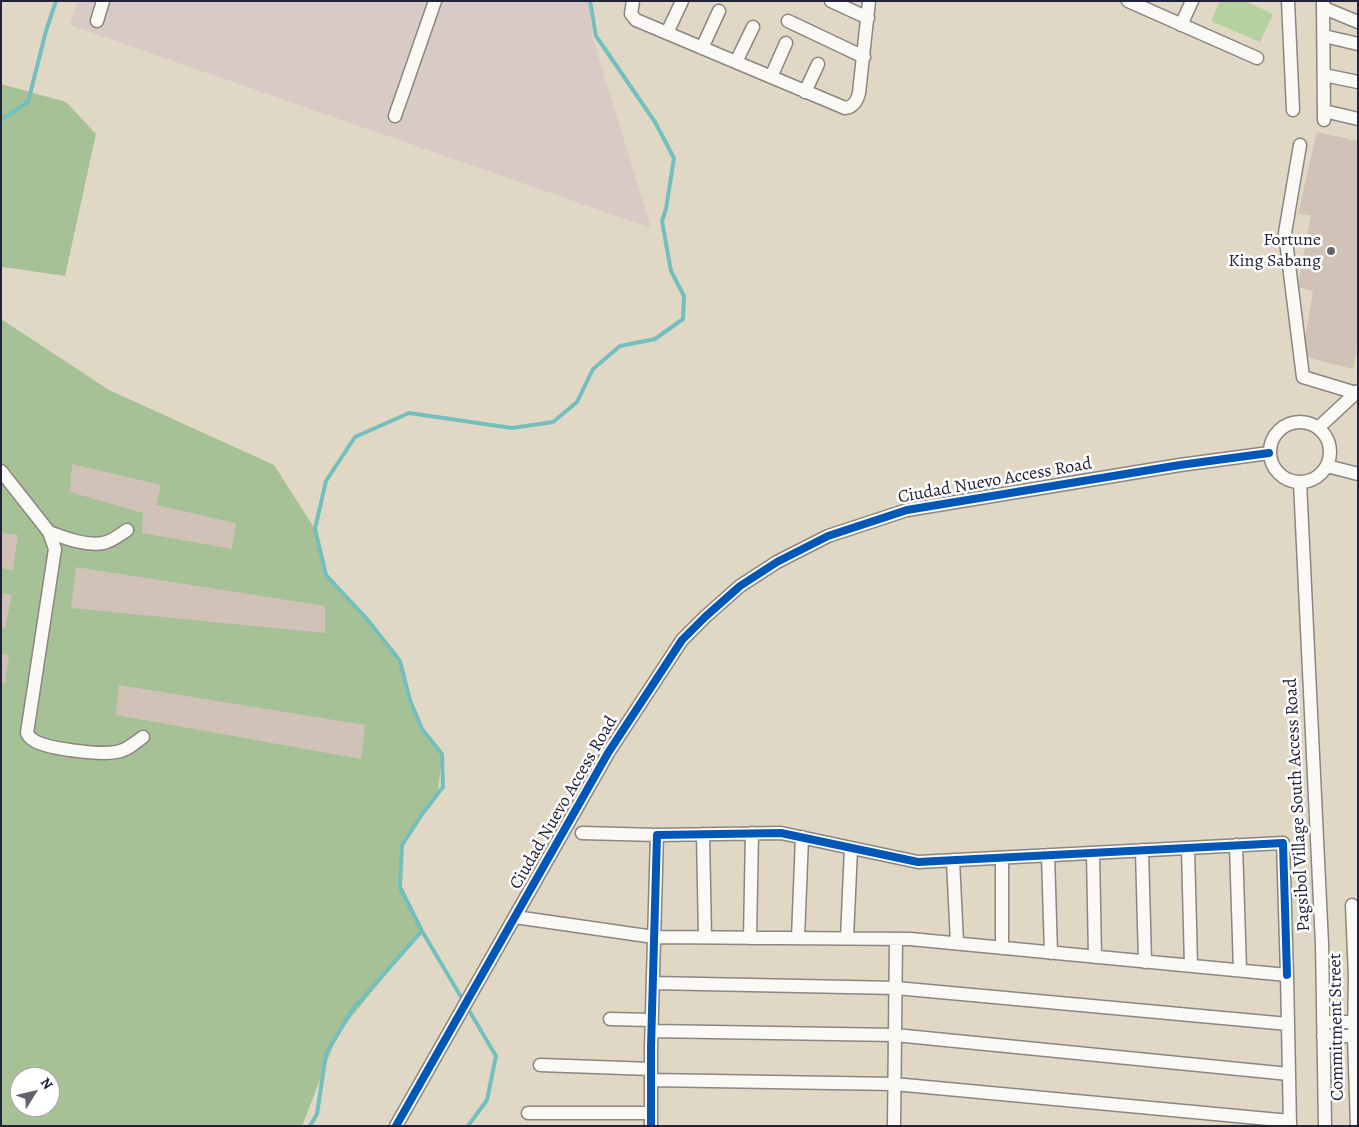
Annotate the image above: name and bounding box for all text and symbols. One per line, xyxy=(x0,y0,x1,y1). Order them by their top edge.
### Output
place label: Fortune King Sabang xyxy=(1228,230,1321,272)
marker: Fortune King Sabang xyxy=(1325,245,1337,257)
street label: Ciudad Nuevo Access Road xyxy=(896,453,1094,509)
street label: Pagsibol Village South Access Road xyxy=(1281,678,1315,932)
street label: Ciudad Nuevo Access Road xyxy=(506,712,622,894)
street label: Commitment Street xyxy=(1325,953,1349,1101)
north arrow xyxy=(10,1067,60,1117)
text: N xyxy=(36,1074,57,1093)

